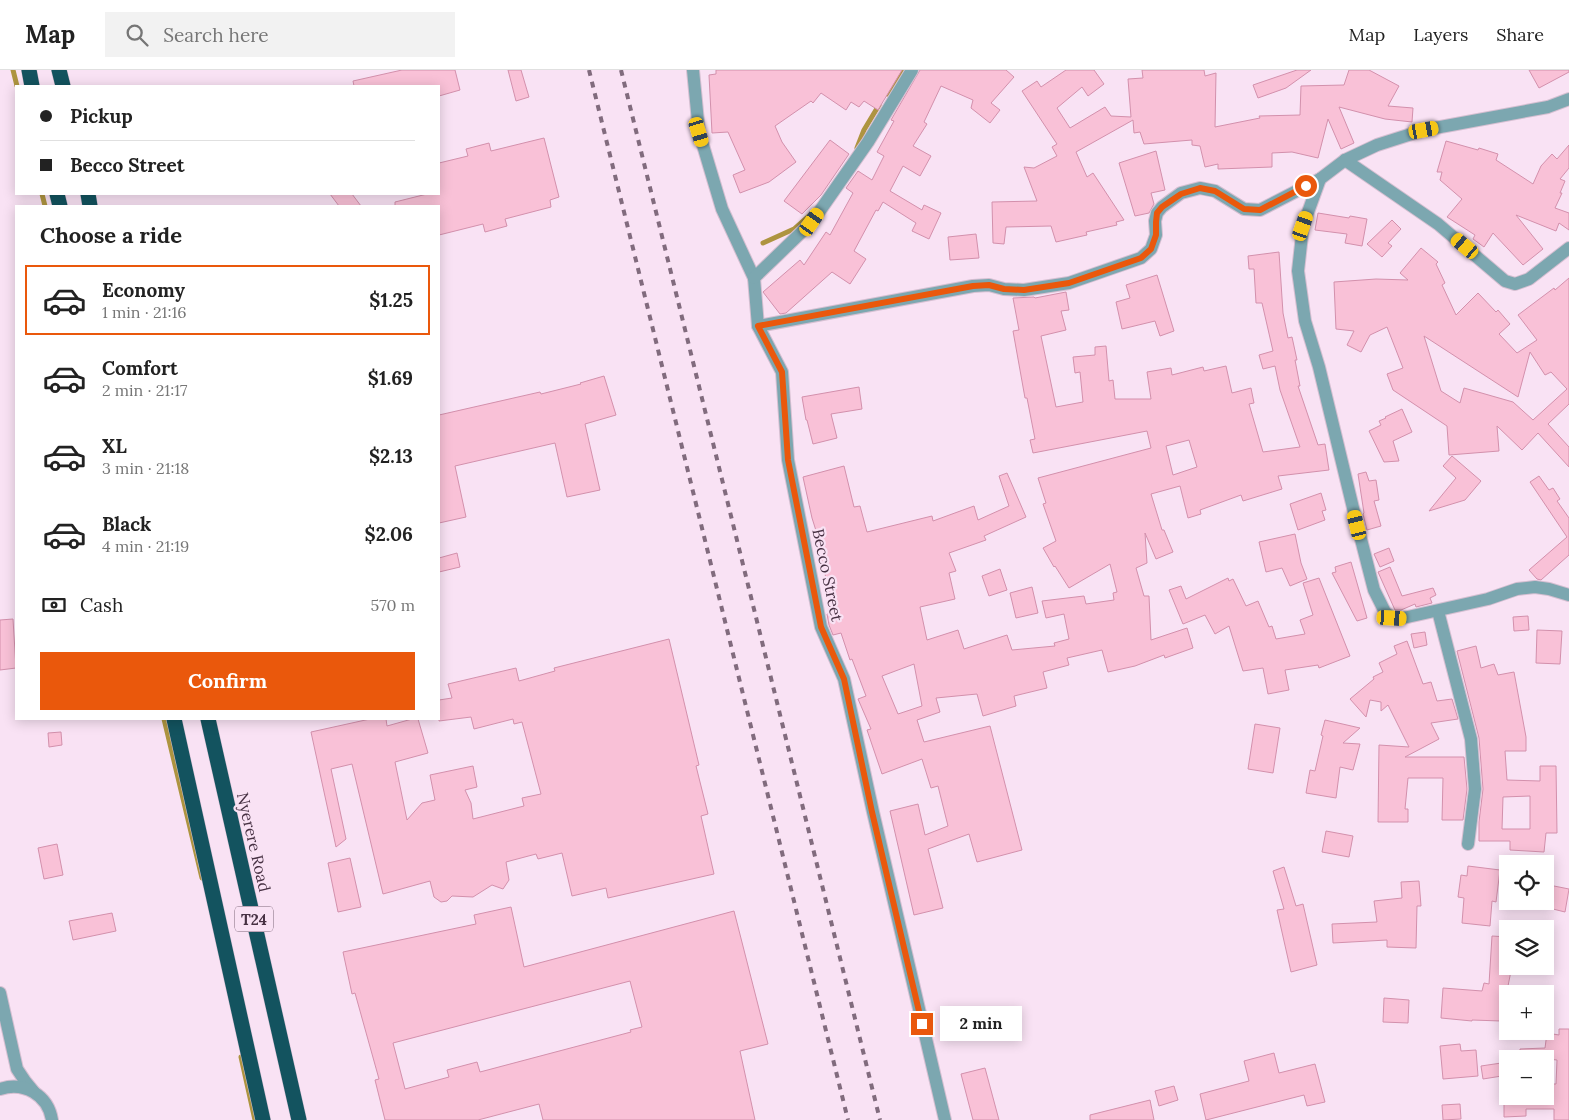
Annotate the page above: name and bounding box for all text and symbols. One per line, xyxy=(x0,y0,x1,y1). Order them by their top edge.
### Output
search box xyxy=(105,12,455,57)
text: Map xyxy=(25,19,75,50)
icon: search xyxy=(123,21,151,49)
text: Search here xyxy=(163,23,269,47)
text: Map xyxy=(1349,23,1385,46)
text: Layers xyxy=(1413,23,1468,46)
text: Share xyxy=(1496,23,1544,46)
text: Pickup xyxy=(70,104,133,128)
car xyxy=(687,115,710,149)
car xyxy=(1407,120,1440,140)
text: Becco Street xyxy=(70,153,185,177)
route start xyxy=(1295,175,1317,197)
car xyxy=(797,205,826,239)
car xyxy=(1291,209,1314,243)
text: Choose a ride xyxy=(40,221,182,249)
car xyxy=(1448,231,1481,261)
icon: car xyxy=(42,278,87,323)
text: Economy xyxy=(102,278,185,302)
text: $1.25 xyxy=(369,288,413,312)
text: 1 min · 21:16 xyxy=(102,302,186,322)
icon: car xyxy=(42,356,87,401)
text: Comfort xyxy=(102,356,178,380)
text: $1.69 xyxy=(368,366,413,390)
text: 2 min · 21:17 xyxy=(102,380,187,400)
icon: car xyxy=(42,434,87,479)
text: XL xyxy=(102,434,127,458)
text: $2.13 xyxy=(369,444,413,468)
text: 3 min · 21:18 xyxy=(102,458,189,478)
car xyxy=(1346,509,1367,541)
icon: car xyxy=(42,512,87,557)
text: Black xyxy=(102,512,151,536)
text: $2.06 xyxy=(365,522,413,546)
street label: Becco Street xyxy=(808,527,848,624)
text: 4 min · 21:19 xyxy=(102,536,189,556)
icon: cash xyxy=(40,591,68,619)
text: Cash xyxy=(80,593,123,617)
text: 570 m xyxy=(370,595,415,615)
car xyxy=(1376,610,1407,626)
button: Confirm xyxy=(40,652,415,710)
street label: Nyerere Road xyxy=(233,790,275,894)
map controls xyxy=(1499,855,1554,1105)
button: locate xyxy=(1499,855,1554,910)
road number: T24 xyxy=(235,906,273,932)
button: layers xyxy=(1499,920,1554,975)
button: + xyxy=(1499,985,1554,1040)
callout: 2 min xyxy=(940,1006,1022,1042)
route end xyxy=(911,1013,933,1035)
text: 2 min xyxy=(960,1013,1002,1033)
button: − xyxy=(1499,1050,1554,1105)

